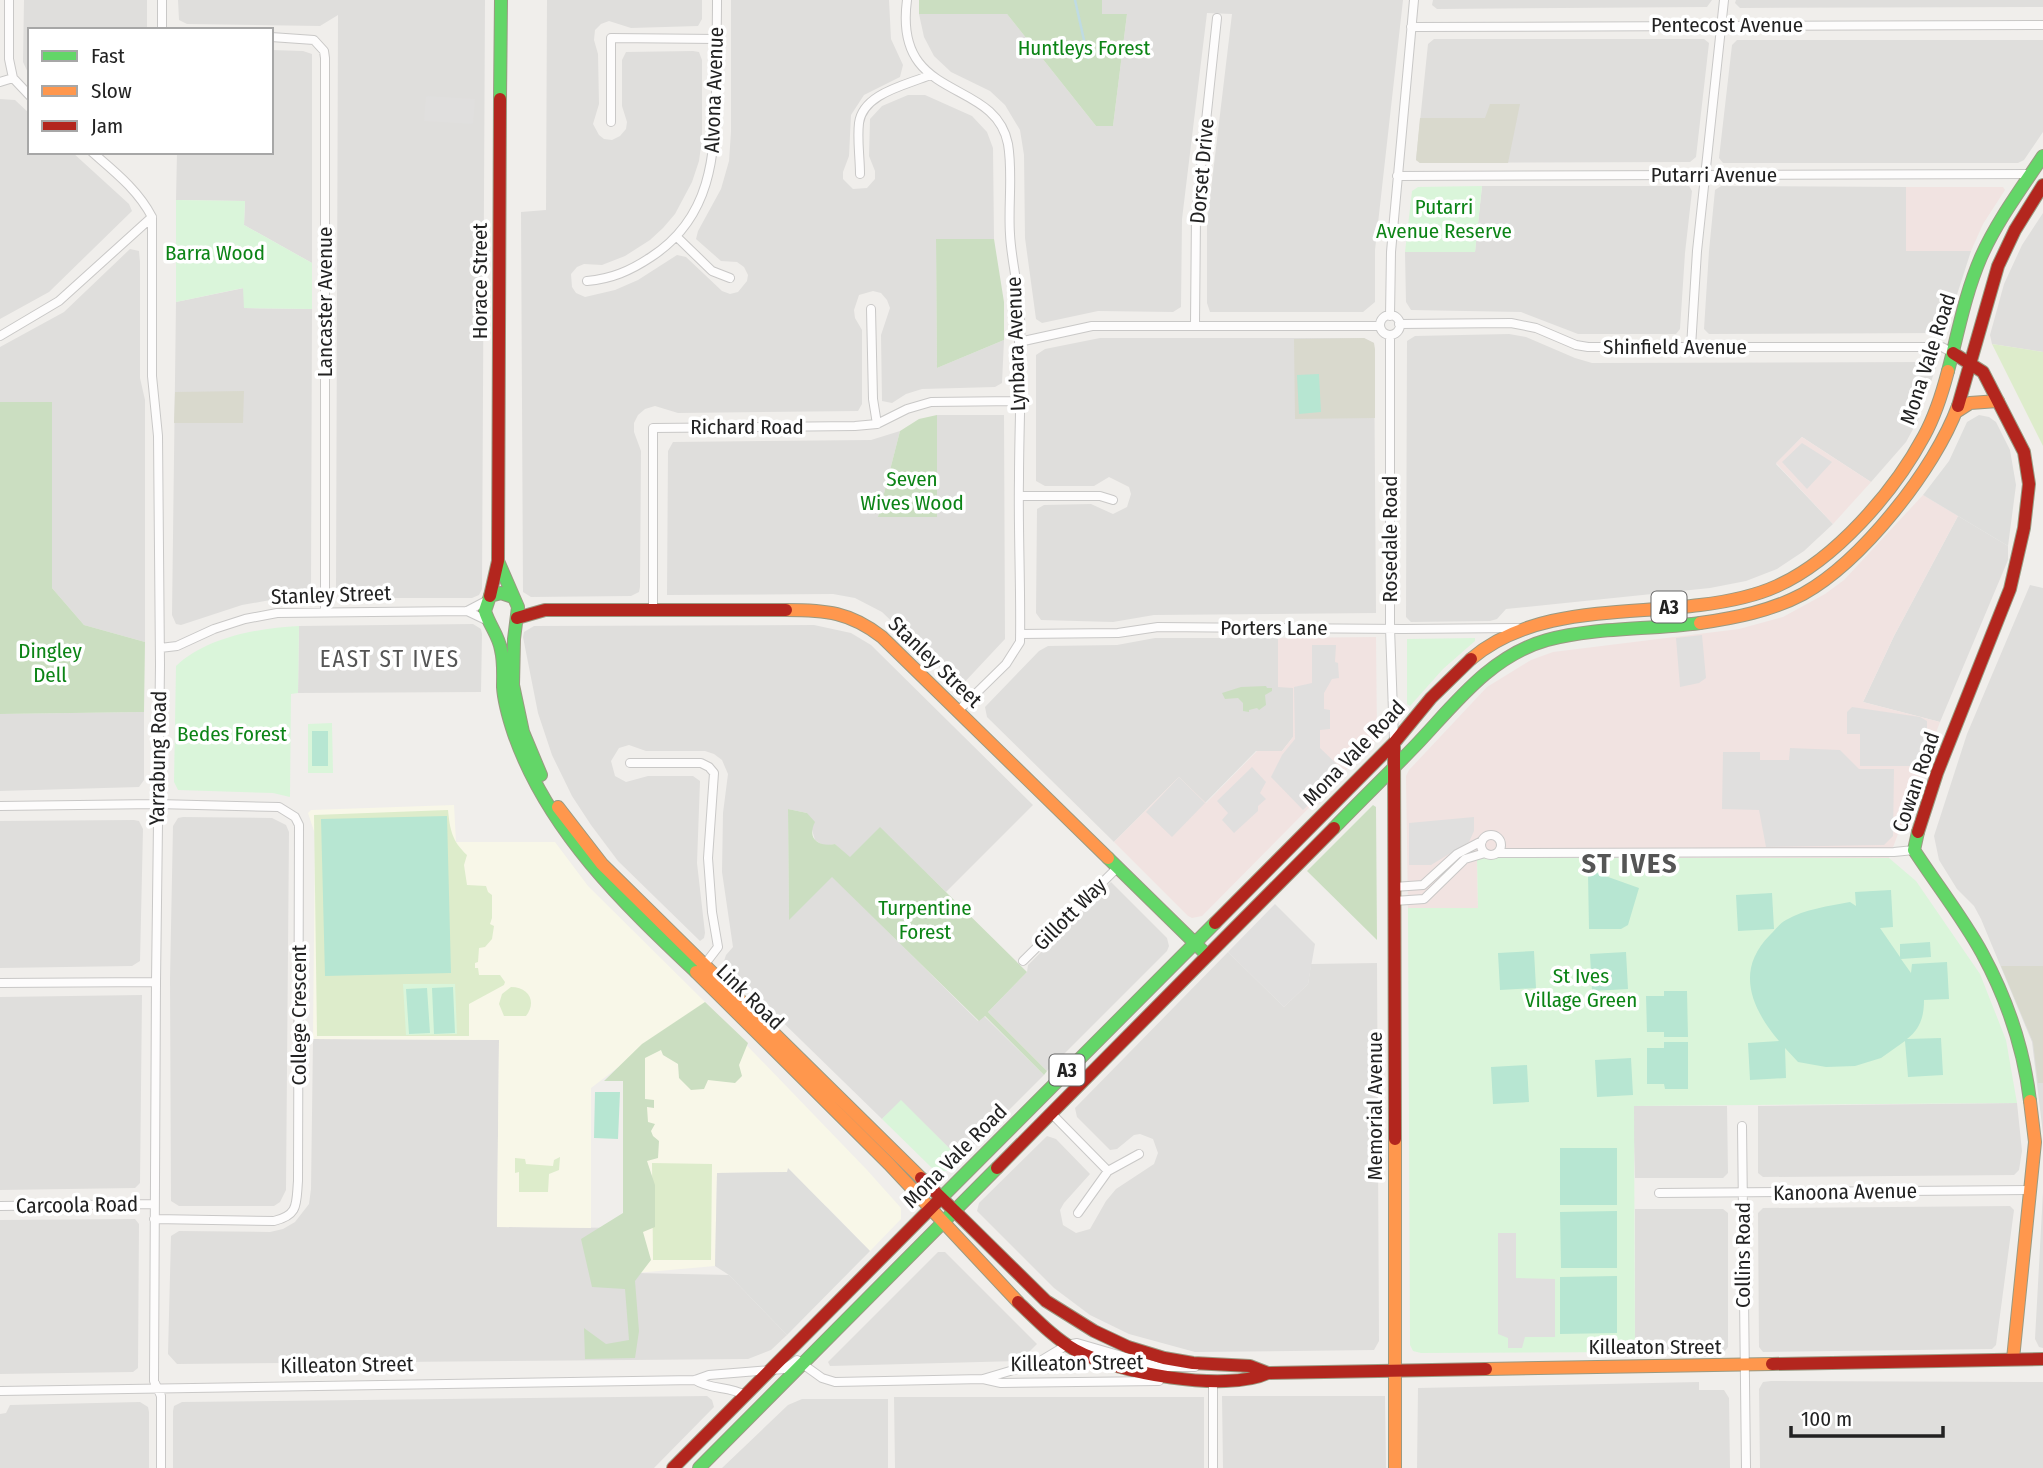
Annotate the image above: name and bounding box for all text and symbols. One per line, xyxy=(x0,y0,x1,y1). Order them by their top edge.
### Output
street label: Pentecost Avenue xyxy=(1651,12,1803,38)
street label: Alvona Avenue xyxy=(699,27,729,153)
legend xyxy=(28,28,273,154)
park label: Huntleys Forest xyxy=(1018,35,1150,61)
text: Fast xyxy=(91,43,125,69)
text: Slow xyxy=(91,78,132,104)
text: Jam xyxy=(91,113,123,139)
street label: Dorset Drive xyxy=(1184,117,1220,225)
street label: Putarri Avenue xyxy=(1651,162,1777,188)
park label: Putarri Avenue Reserve xyxy=(1376,194,1512,244)
street label: Horace Street xyxy=(467,223,493,339)
street label: Lancaster Avenue xyxy=(312,227,338,377)
park label: Barra Wood xyxy=(165,240,265,266)
street label: Lynbara Avenue xyxy=(1001,276,1031,412)
street label: Mona Vale Road xyxy=(1895,290,1961,428)
street label: Shinfield Avenue xyxy=(1603,334,1747,360)
street label: Richard Road xyxy=(690,414,804,440)
park label: Seven Wives Wood xyxy=(860,466,964,516)
street label: Rosedale Road xyxy=(1377,475,1403,603)
street label: Stanley Street xyxy=(270,580,392,610)
road number: A3 xyxy=(1652,592,1686,622)
street label: Stanley Street xyxy=(883,611,987,713)
street label: Porters Lane xyxy=(1220,615,1328,641)
park label: Dingley Dell xyxy=(18,638,82,688)
district label: EAST ST IVES xyxy=(320,645,460,673)
street label: Yarrabung Road xyxy=(144,690,172,826)
street label: Mona Vale Road xyxy=(1297,695,1411,811)
park label: Bedes Forest xyxy=(177,721,287,747)
street label: Cowan Road xyxy=(1887,728,1945,836)
district label: ST IVES xyxy=(1581,847,1679,880)
street label: Gillott Way xyxy=(1028,872,1112,956)
park label: Turpentine Forest xyxy=(878,895,972,945)
street label: College Crescent xyxy=(286,944,312,1085)
street label: Link Road xyxy=(711,959,789,1035)
park label: St Ives Village Green xyxy=(1525,963,1637,1013)
street label: Memorial Avenue xyxy=(1362,1032,1388,1180)
road number: A3 xyxy=(1050,1054,1084,1086)
street label: Mona Vale Road xyxy=(898,1099,1012,1213)
street label: Kanoona Avenue xyxy=(1773,1178,1917,1206)
street label: Carcoola Road xyxy=(16,1191,138,1219)
street label: Collins Road xyxy=(1730,1202,1756,1308)
street label: Killeaton Street xyxy=(1588,1334,1722,1360)
street label: Killeaton Street xyxy=(1010,1349,1144,1377)
street label: Killeaton Street xyxy=(280,1351,414,1379)
scale bar xyxy=(1791,1394,1943,1438)
text: 100 m xyxy=(1801,1406,1852,1432)

